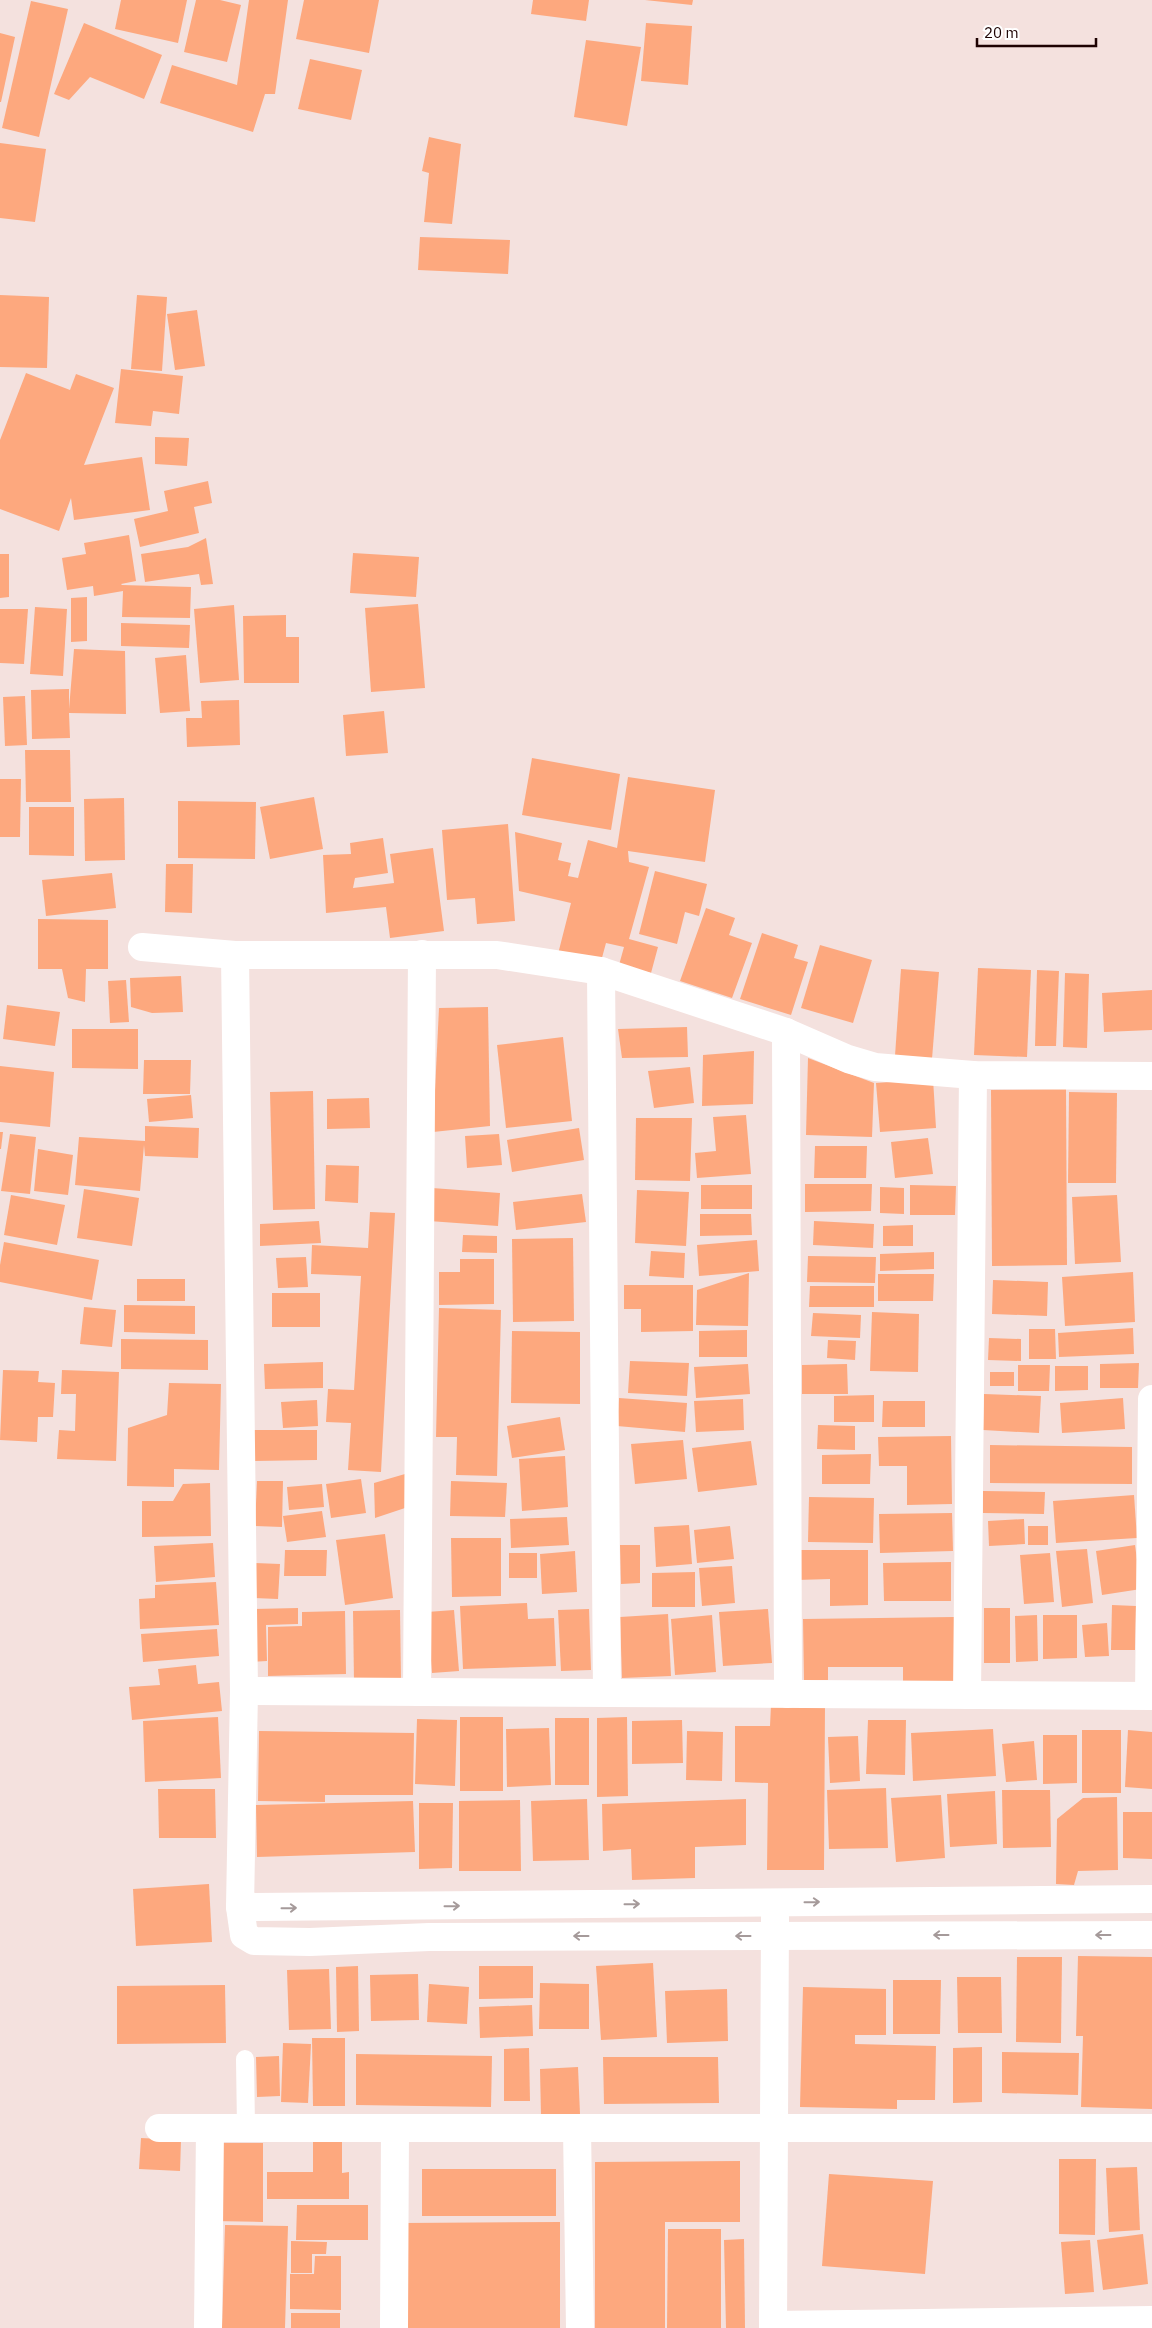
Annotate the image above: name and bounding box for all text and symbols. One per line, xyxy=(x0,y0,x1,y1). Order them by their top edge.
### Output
scale bar xyxy=(977,15,1096,47)
text: 20 m xyxy=(984,23,1019,42)
one-way arrow xyxy=(803,1897,819,1907)
one-way arrow xyxy=(623,1899,639,1909)
one-way arrow xyxy=(443,1901,459,1911)
one-way arrow xyxy=(280,1903,297,1913)
one-way arrow xyxy=(933,1930,950,1940)
one-way arrow xyxy=(1096,1930,1112,1940)
one-way arrow xyxy=(573,1931,590,1941)
one-way arrow xyxy=(736,1931,752,1941)

